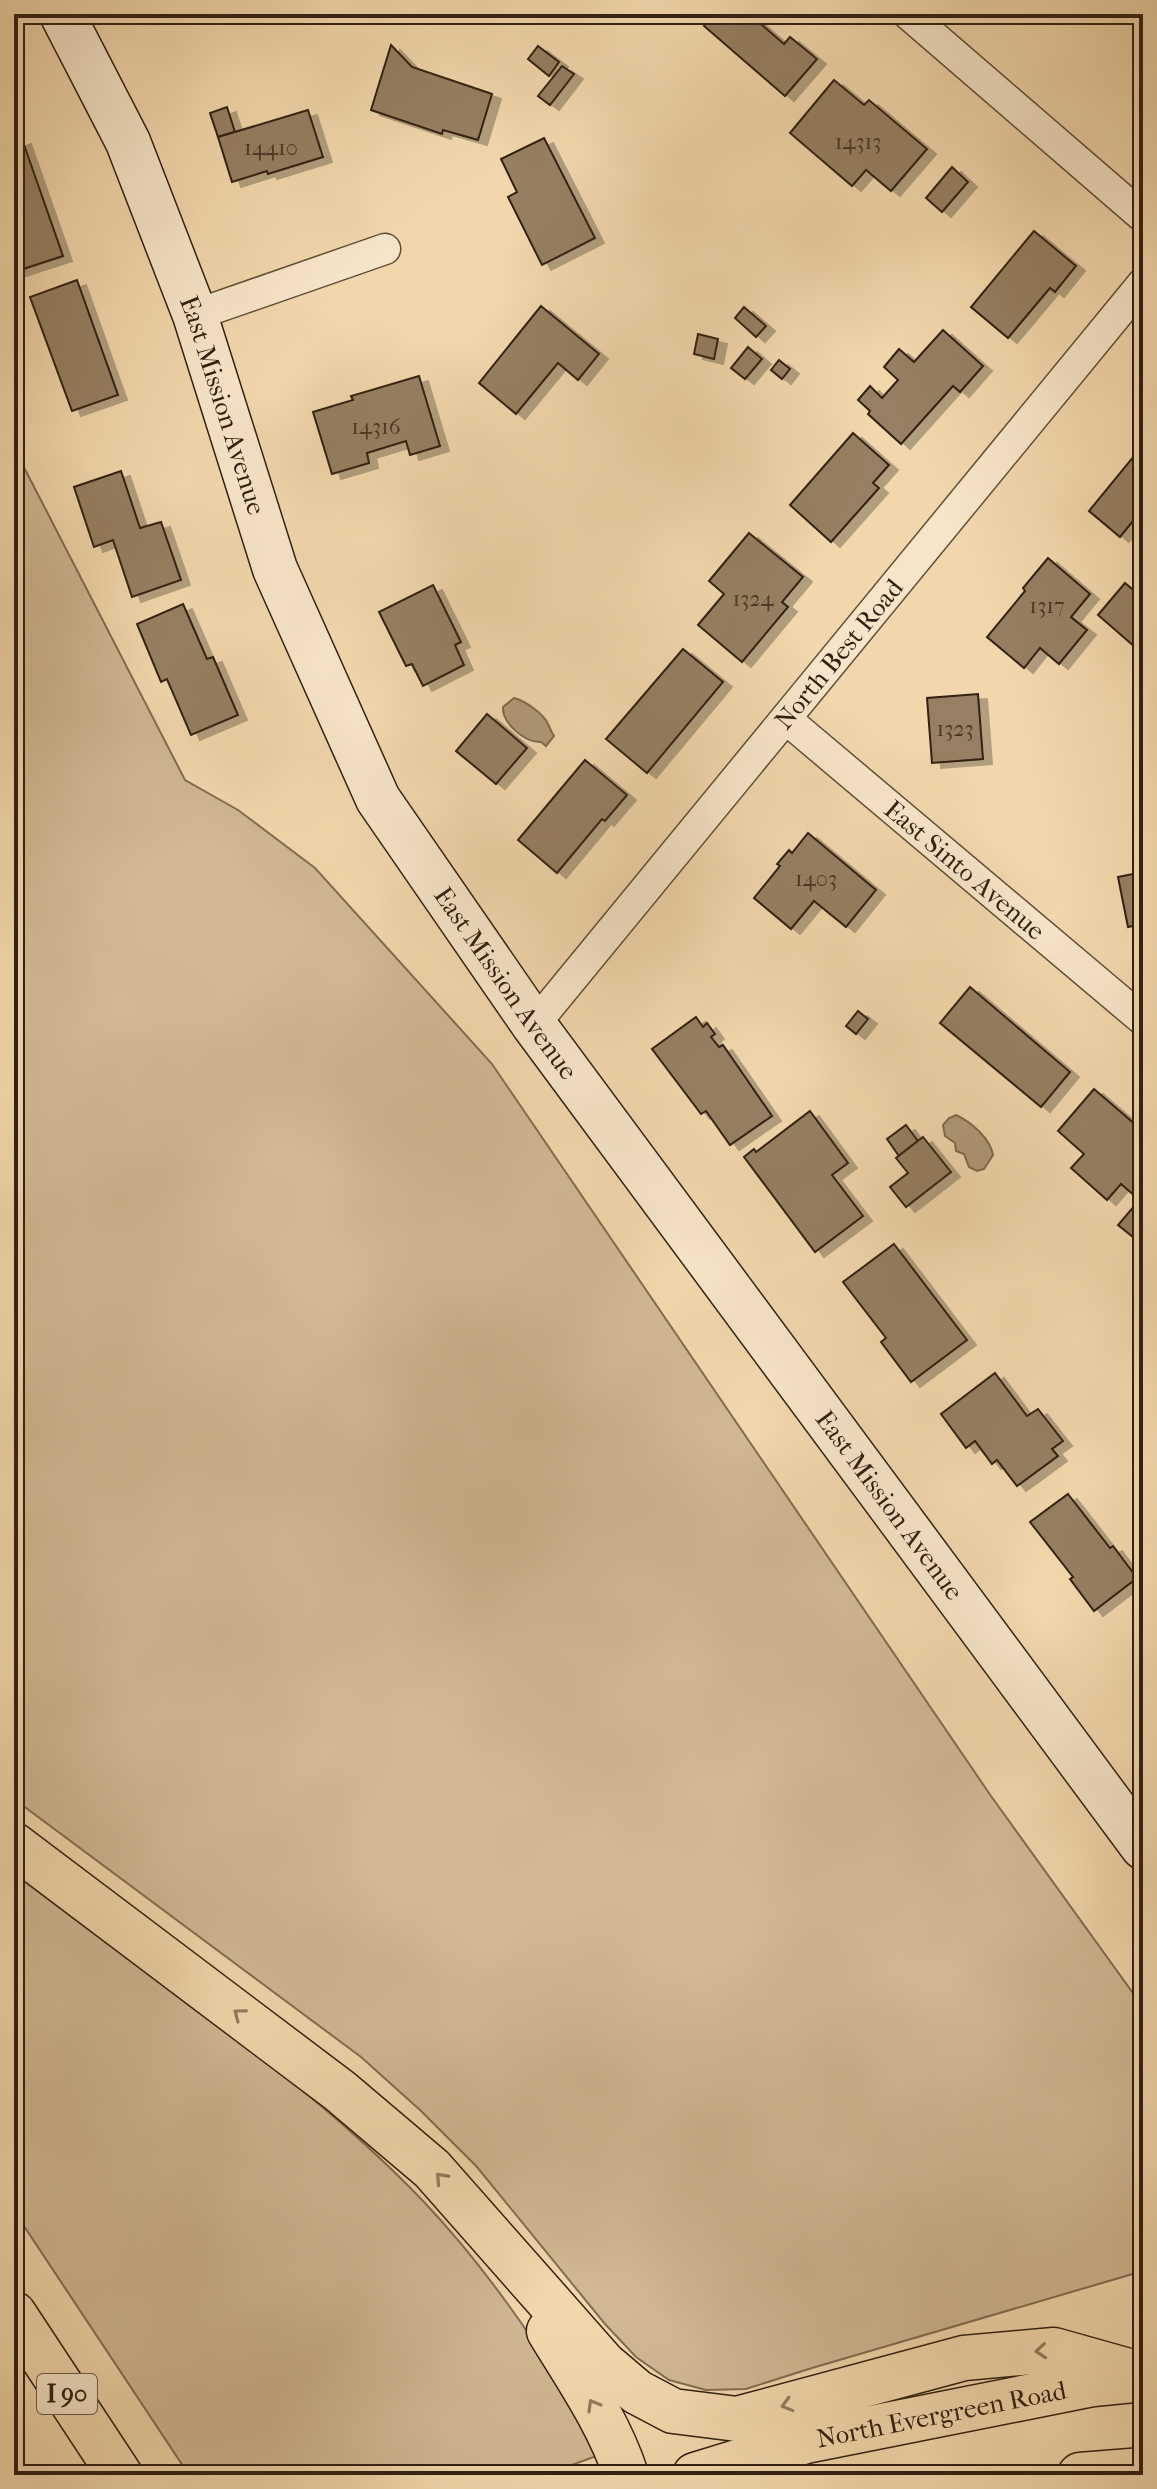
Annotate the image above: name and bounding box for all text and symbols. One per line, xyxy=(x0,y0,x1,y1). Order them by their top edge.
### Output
house number: 14313 xyxy=(835,129,881,155)
house number: 14410 xyxy=(244,135,298,161)
street label: East Mission Avenue xyxy=(173,291,272,519)
house number: 14316 xyxy=(351,414,401,440)
street label: North Best Road xyxy=(768,572,910,736)
house number: 1324 xyxy=(732,586,775,612)
house number: 1317 xyxy=(1029,593,1065,619)
house number: 1323 xyxy=(936,716,974,742)
street label: East Sinto Avenue xyxy=(878,794,1051,947)
house number: 1403 xyxy=(795,866,837,892)
street label: East Mission Avenue xyxy=(427,881,584,1086)
street label: East Mission Avenue xyxy=(809,1405,970,1606)
one-way arrow xyxy=(233,2010,248,2024)
one-way arrow xyxy=(435,2173,450,2187)
one-way arrow xyxy=(1034,2343,1047,2360)
road number: I 90 xyxy=(37,2374,97,2414)
street label: North Evergreen Road xyxy=(814,2375,1070,2455)
one-way arrow xyxy=(780,2396,794,2412)
one-way arrow xyxy=(587,2399,603,2414)

